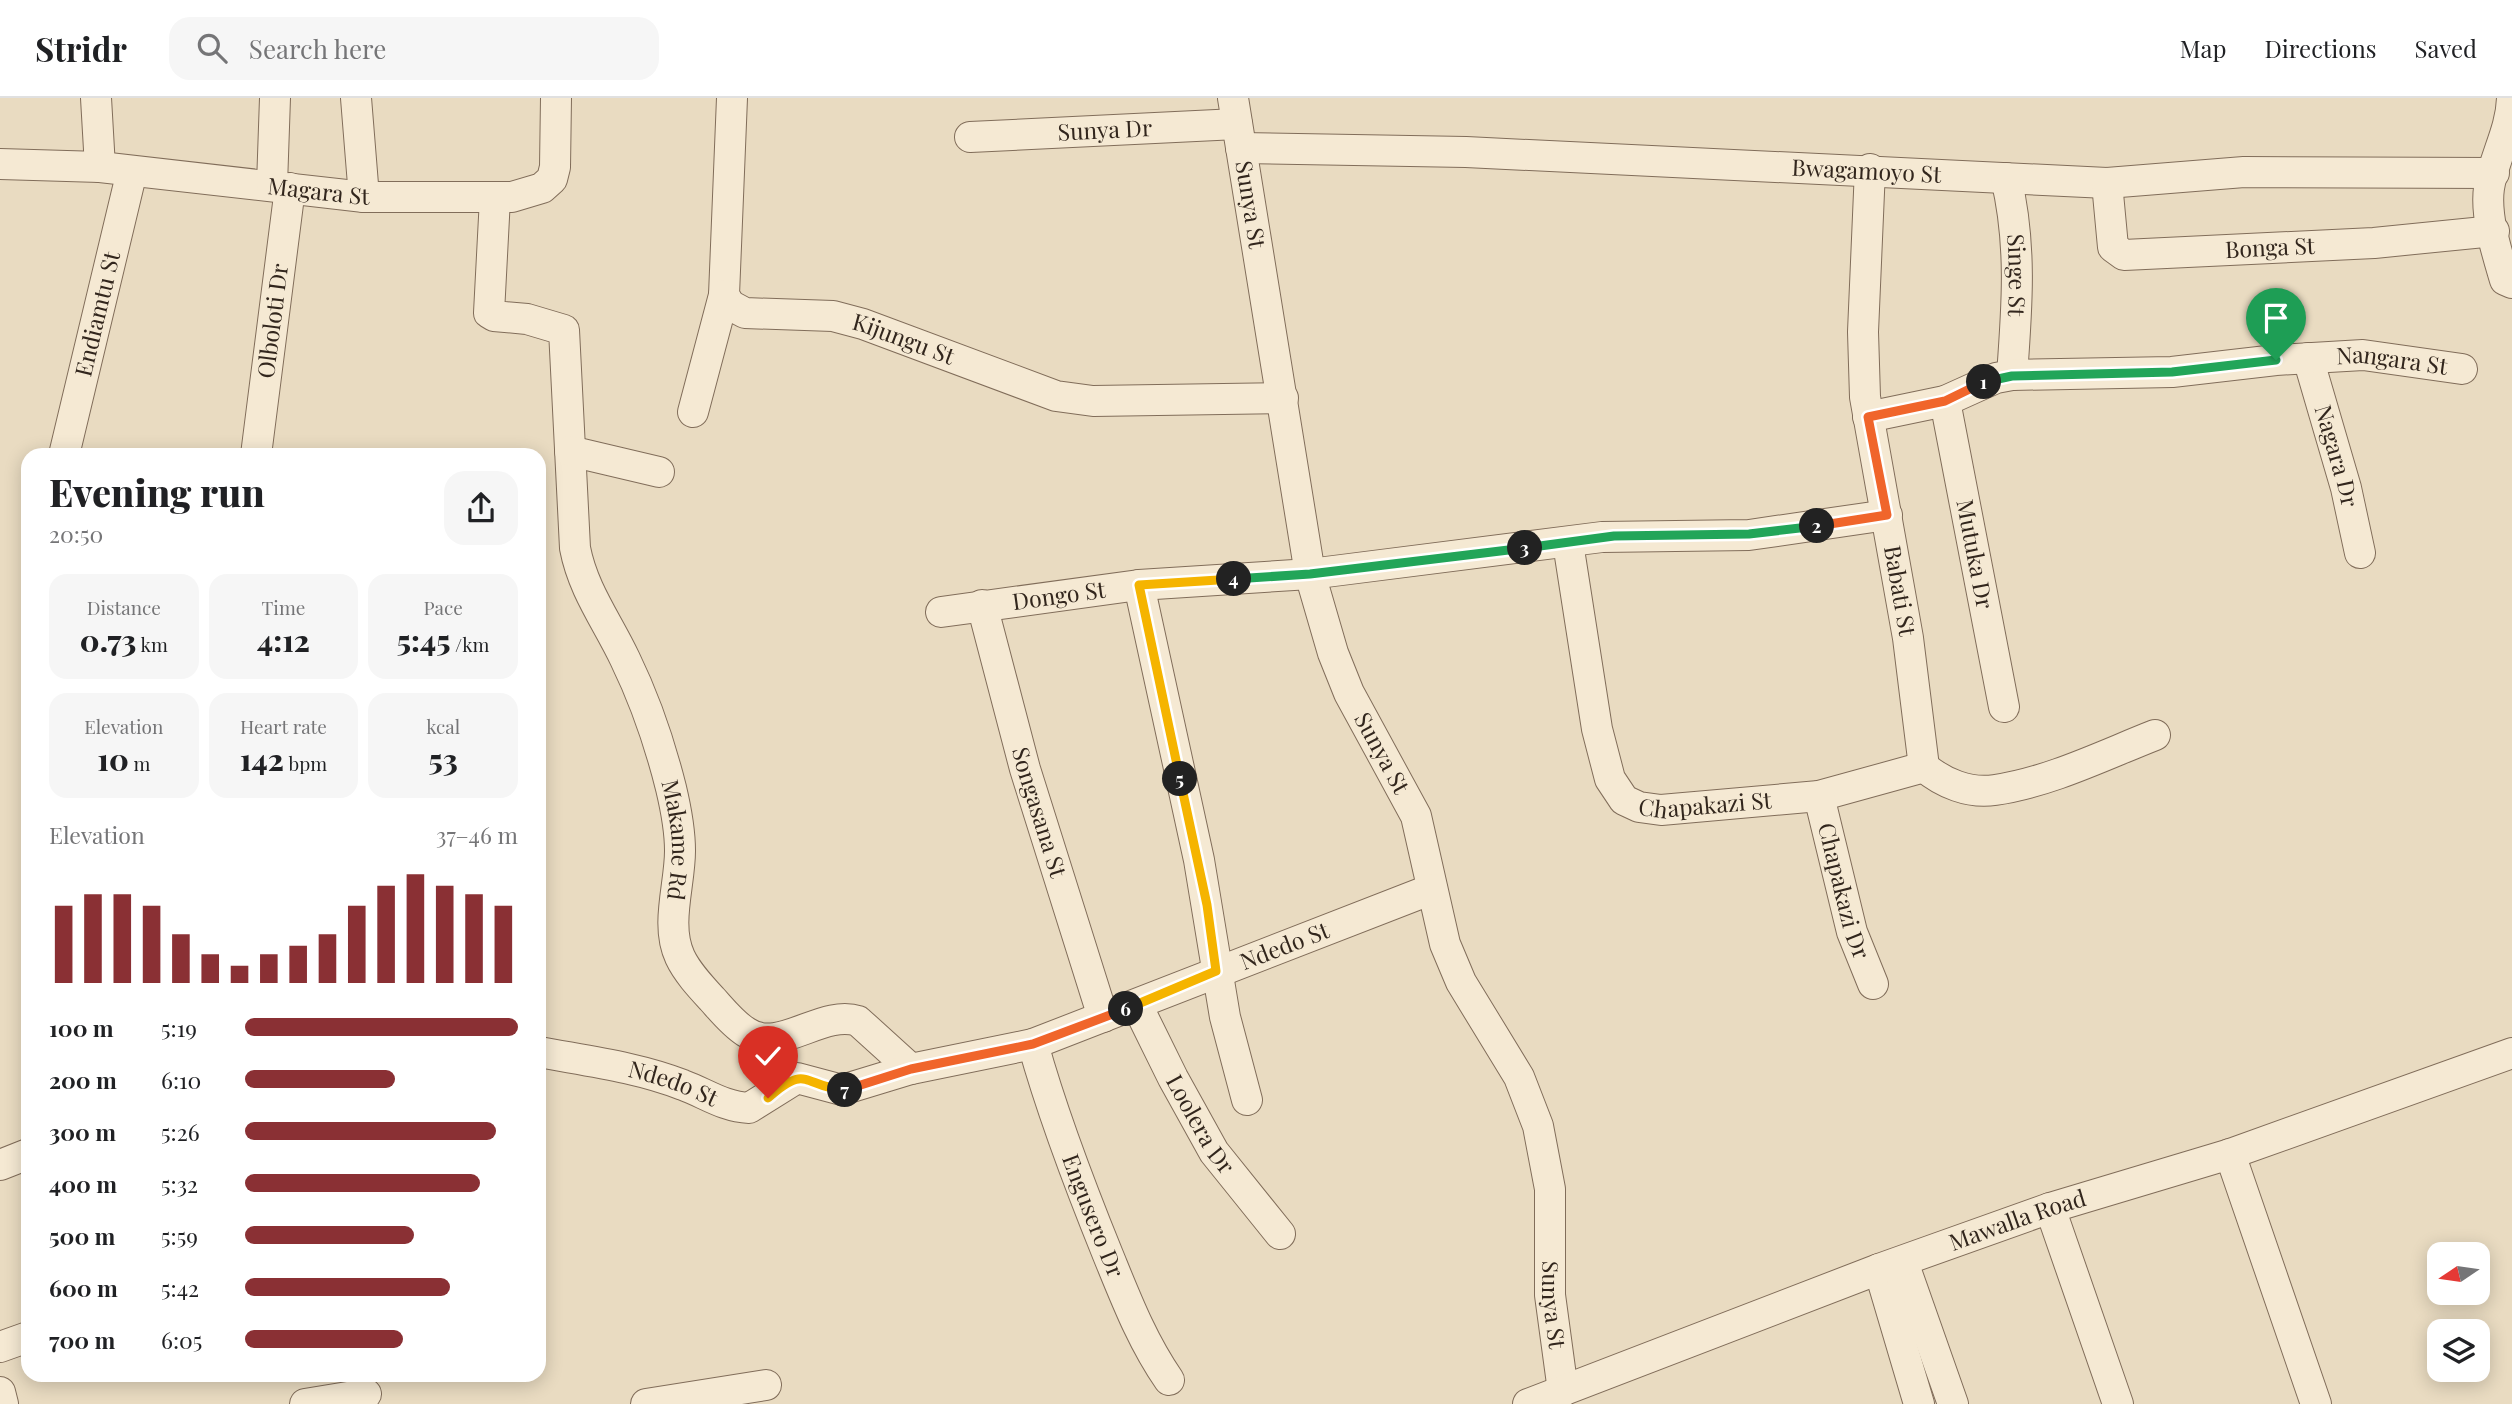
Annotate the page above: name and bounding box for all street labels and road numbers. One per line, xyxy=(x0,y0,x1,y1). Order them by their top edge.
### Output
street label: Sunya Dr xyxy=(1057,111,1153,147)
street label: Bwagamoyo St xyxy=(1791,151,1943,189)
street label: Sunya St xyxy=(1229,158,1274,251)
street label: Magara St xyxy=(266,169,370,211)
street label: Bonga St xyxy=(2224,229,2316,264)
street label: Singe St xyxy=(2001,233,2034,318)
street label: Endiamtu St xyxy=(66,247,126,379)
street label: Olboloti Dr xyxy=(249,262,294,380)
street label: Kijungu St xyxy=(849,305,960,371)
street label: Nangara St xyxy=(2335,338,2451,381)
street label: Nagara Dr xyxy=(2308,401,2367,509)
street label: Mutuka Dr xyxy=(1950,497,2002,611)
street label: Babati St xyxy=(1878,543,1924,639)
street label: Dongo St xyxy=(1010,573,1108,616)
street label: Sunya St xyxy=(1348,706,1418,799)
street label: Songasana St xyxy=(1006,743,1075,882)
street label: Makame Rd xyxy=(656,776,697,902)
street label: Chapakazi St xyxy=(1637,783,1774,825)
street label: Chapakazi Dr xyxy=(1812,819,1878,963)
street label: Ndedo St xyxy=(1235,913,1334,976)
street label: Ndedo St xyxy=(626,1052,724,1113)
street label: Loolera Dr xyxy=(1160,1068,1242,1180)
street label: Engusero Dr xyxy=(1056,1149,1132,1282)
street label: Mawalla Road xyxy=(1944,1181,2089,1257)
street label: Sunya St xyxy=(1536,1261,1574,1351)

